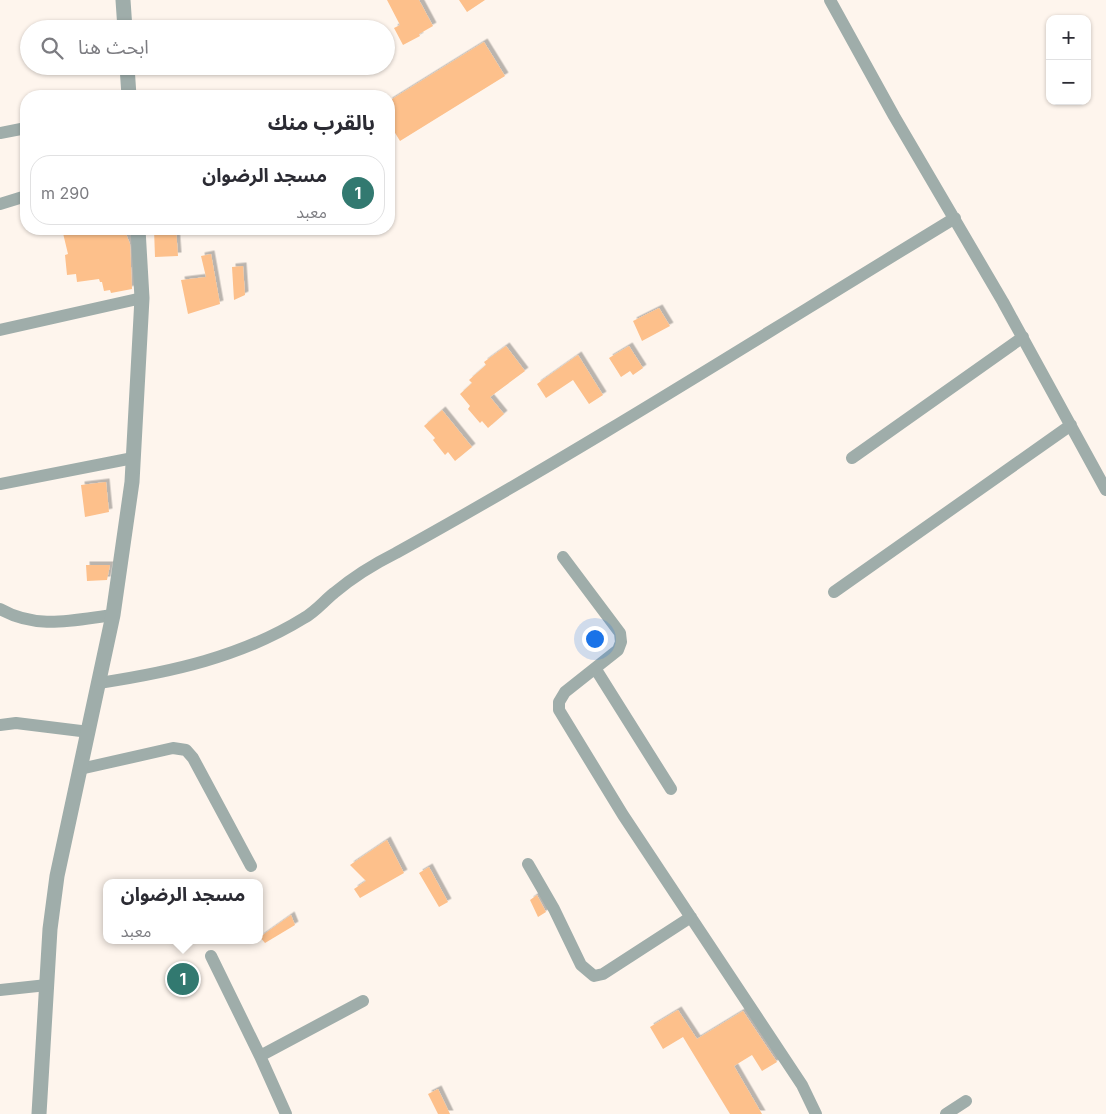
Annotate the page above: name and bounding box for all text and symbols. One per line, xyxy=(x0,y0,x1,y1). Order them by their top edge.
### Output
map controls xyxy=(1046,15,1091,105)
button: + xyxy=(1046,15,1091,60)
search box xyxy=(20,20,395,75)
icon: search xyxy=(38,34,66,62)
text: ابحث هنا xyxy=(78,36,149,59)
button: − xyxy=(1046,60,1091,105)
text: بالقرب منك xyxy=(268,110,375,135)
text: مسجد الرضوان xyxy=(202,164,327,187)
text: 290 m xyxy=(41,183,89,203)
text: 1 xyxy=(355,183,361,203)
text: معبد xyxy=(296,202,327,222)
your location xyxy=(582,626,608,652)
popup xyxy=(103,879,263,944)
text: مسجد الرضوان xyxy=(121,883,245,906)
text: معبد xyxy=(121,921,151,941)
pin: 1 xyxy=(167,960,199,998)

